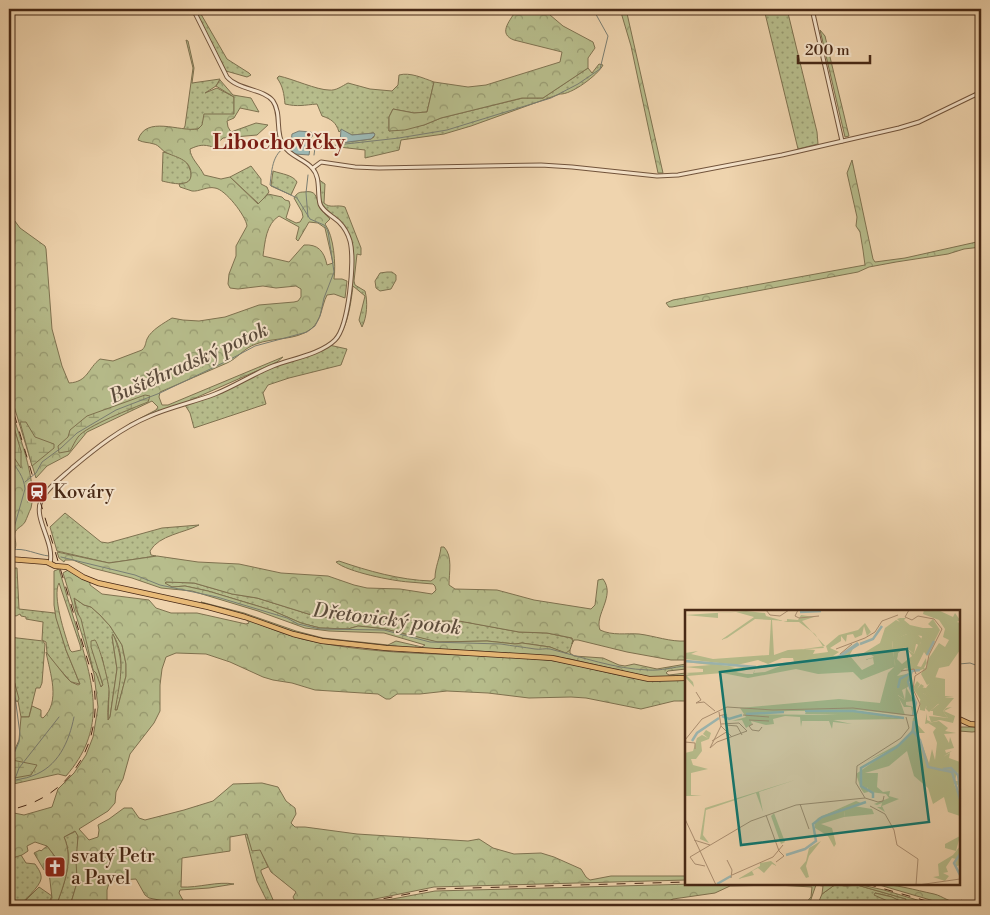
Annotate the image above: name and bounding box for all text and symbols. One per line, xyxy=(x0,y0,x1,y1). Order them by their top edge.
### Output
scale bar xyxy=(798,32,870,64)
text: 200 m xyxy=(805,41,850,60)
district label: Libochovičky xyxy=(213,130,346,156)
water label: Buštěhradský potok xyxy=(105,318,272,411)
station icon: Kováry xyxy=(25,480,49,504)
place label: Kováry xyxy=(53,480,115,504)
water label: Dřetovický potok xyxy=(310,598,463,642)
inset map xyxy=(685,610,960,885)
place label: svatý Petr a Pavel xyxy=(71,844,155,890)
church icon: svatý Petr a Pavel xyxy=(43,855,67,879)

